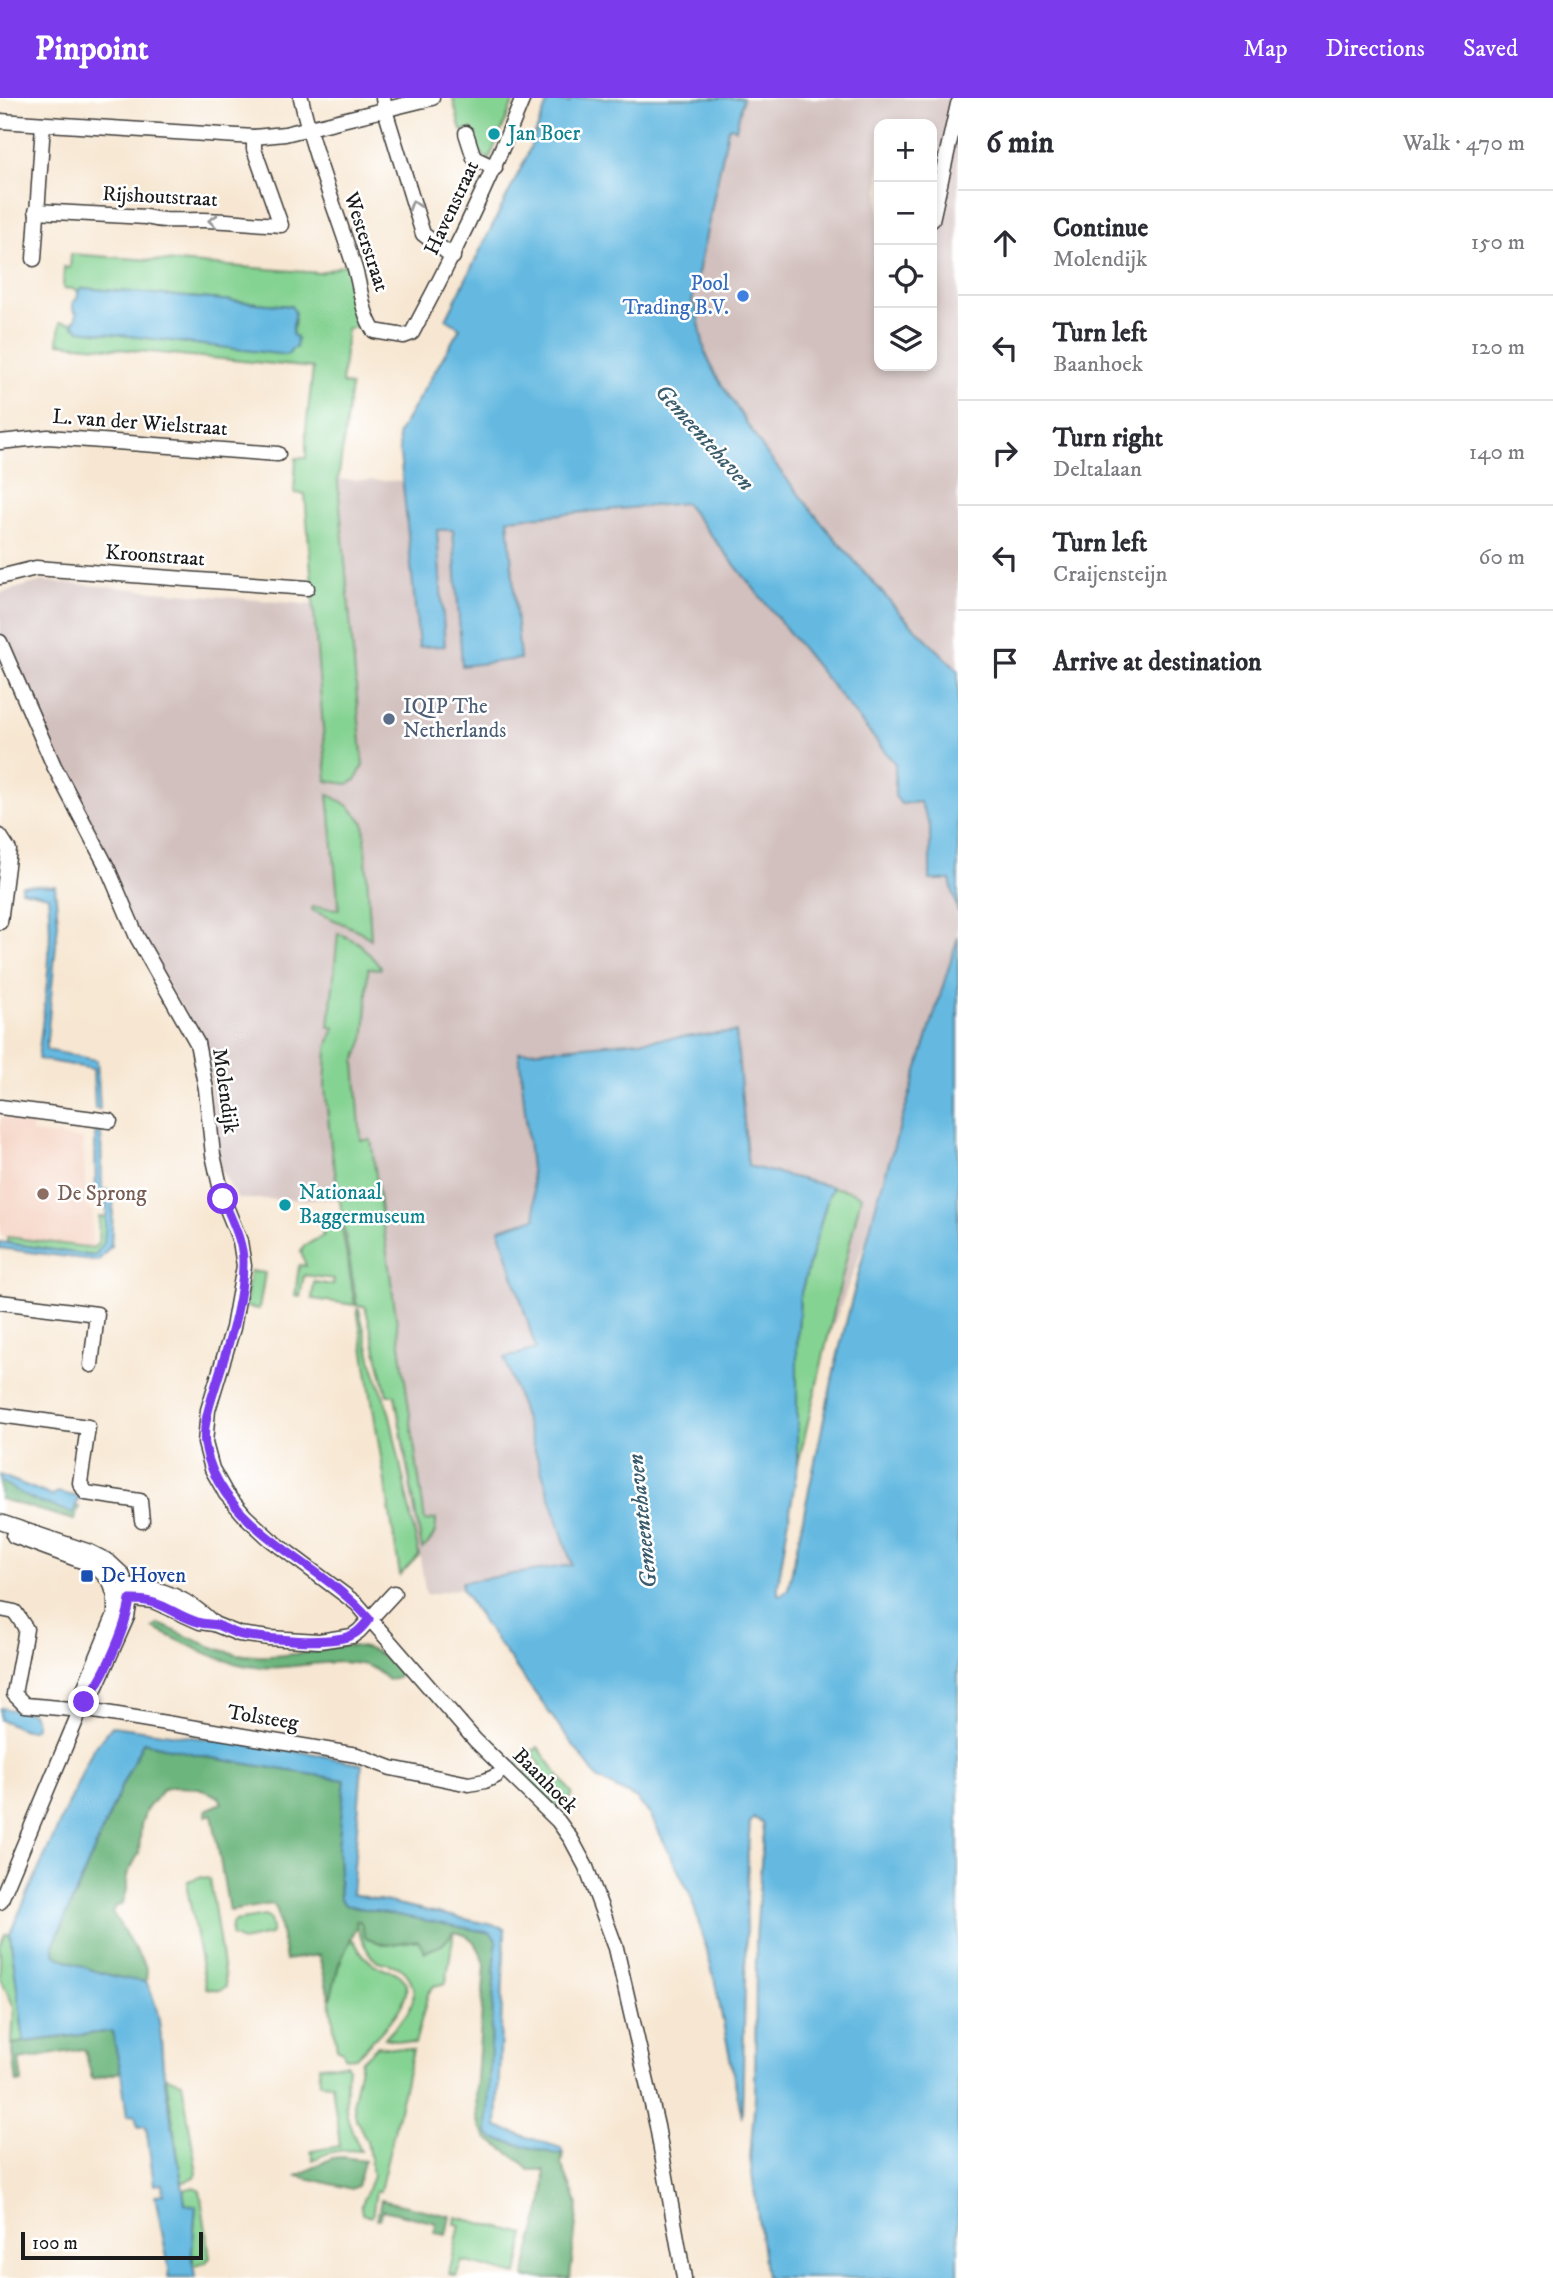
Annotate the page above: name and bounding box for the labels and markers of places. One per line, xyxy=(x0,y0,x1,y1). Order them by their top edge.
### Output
place label: Jan Boer xyxy=(506,121,581,147)
marker: Jan Boer xyxy=(486,126,502,142)
place label: Pool Trading B.V. xyxy=(623,271,730,321)
marker: Pool Trading B.V. xyxy=(735,288,751,304)
place label: IQIP The Netherlands xyxy=(403,694,506,744)
marker: IQIP The Netherlands xyxy=(381,711,397,727)
place label: Nationaal Baggermuseum xyxy=(299,1180,426,1230)
place label: De Sprong xyxy=(57,1181,147,1207)
marker: De Sprong xyxy=(35,1186,51,1202)
marker: Nationaal Baggermuseum xyxy=(277,1197,293,1213)
place label: De Hoven xyxy=(101,1563,186,1589)
marker: De Hoven xyxy=(79,1568,95,1584)

